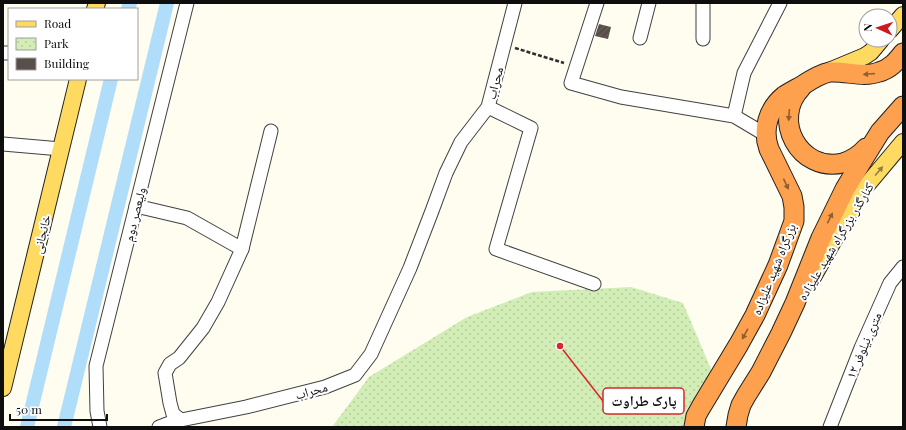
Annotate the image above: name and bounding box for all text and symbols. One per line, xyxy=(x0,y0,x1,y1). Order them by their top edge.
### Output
legend xyxy=(8,8,138,80)
north arrow xyxy=(858,8,898,48)
text: Road xyxy=(44,15,71,31)
text: N xyxy=(860,23,875,32)
text: Park xyxy=(44,35,69,51)
text: Building xyxy=(44,55,90,71)
street label: محراب xyxy=(482,65,507,101)
one-way arrow xyxy=(863,70,875,77)
one-way arrow xyxy=(786,109,792,121)
one-way arrow xyxy=(874,165,883,176)
one-way arrow xyxy=(783,178,789,189)
street label: کنارگذر بزرگراه شهید علیزاده xyxy=(793,178,878,304)
street label: ولیعصر دوم xyxy=(119,185,150,243)
one-way arrow xyxy=(827,212,834,223)
street label: خانجانی xyxy=(28,213,55,256)
street label: بزرگراه شهید علیزاده xyxy=(747,221,800,318)
street label: ۱۲ متری نیلوفر xyxy=(841,309,886,381)
one-way arrow xyxy=(741,328,748,340)
street label: محراب xyxy=(293,377,330,404)
callout: پارک طراوت xyxy=(603,388,684,414)
text: پارک طراوت xyxy=(611,391,677,410)
scale bar xyxy=(10,396,107,422)
text: 50 m xyxy=(16,401,42,417)

